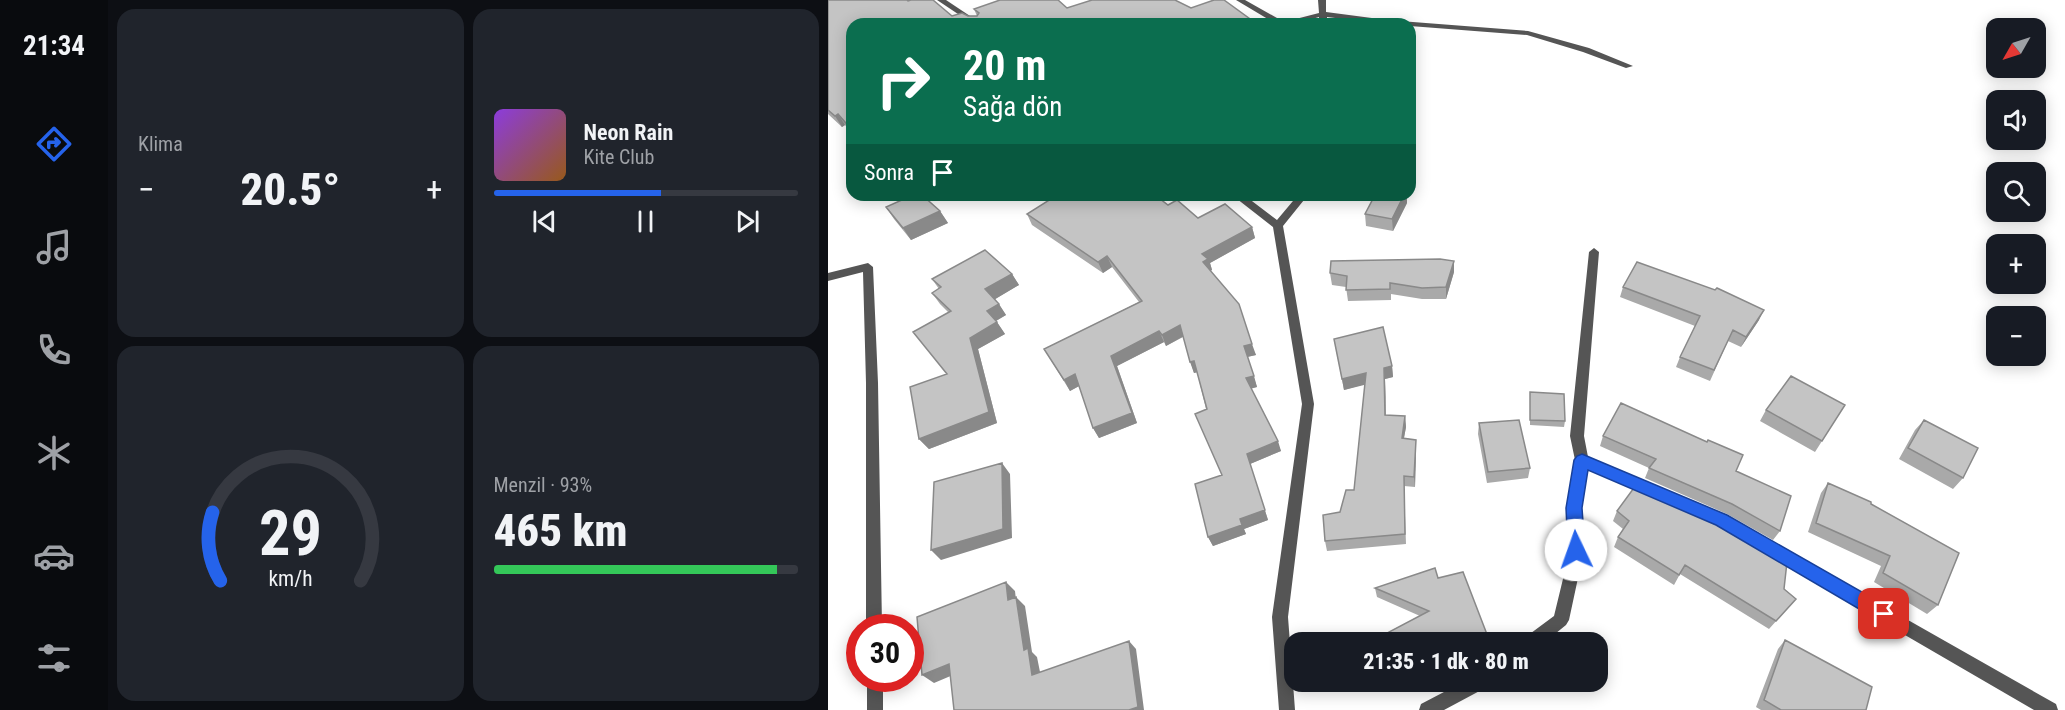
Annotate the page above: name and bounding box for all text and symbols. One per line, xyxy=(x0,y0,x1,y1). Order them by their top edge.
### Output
north arrow xyxy=(1986,18,2046,78)
map controls xyxy=(1986,18,2046,366)
text: 21:34 xyxy=(23,30,85,62)
text: 20 m xyxy=(963,41,1046,90)
icon: right xyxy=(864,42,942,120)
button: sound xyxy=(1986,90,2046,150)
text: Sağa dön xyxy=(963,91,1062,123)
text: Neon Rain xyxy=(584,120,673,145)
icon: directions xyxy=(33,123,75,165)
text: Klima xyxy=(138,132,183,156)
text: Kite Club xyxy=(584,145,654,169)
icon: arrive xyxy=(926,156,959,189)
text: Sonra xyxy=(864,160,914,185)
button: search xyxy=(1986,162,2046,222)
text: 20.5° xyxy=(240,163,340,216)
text: − xyxy=(138,170,155,209)
text: + xyxy=(426,170,442,209)
icon: previous xyxy=(528,205,561,238)
icon: pause xyxy=(629,205,662,238)
icon: next xyxy=(731,205,764,238)
icon: music xyxy=(33,226,75,268)
button: + xyxy=(1986,234,2046,294)
button: − xyxy=(1986,306,2046,366)
icon: phone xyxy=(33,329,75,371)
icon: climate xyxy=(33,432,75,474)
text: Menzil · 93% xyxy=(494,473,592,497)
text: 29 xyxy=(259,497,322,570)
text: 465 km xyxy=(494,504,628,557)
position arrow xyxy=(1544,518,1608,582)
icon: car xyxy=(33,535,75,577)
text: km/h xyxy=(268,566,312,591)
pin xyxy=(1858,588,1909,639)
icon: arrive xyxy=(1867,597,1900,630)
speed limit sign: 30 xyxy=(846,614,924,692)
icon: filters xyxy=(33,637,75,679)
text: 21:35 · 1 dk · 80 m xyxy=(1363,649,1529,674)

